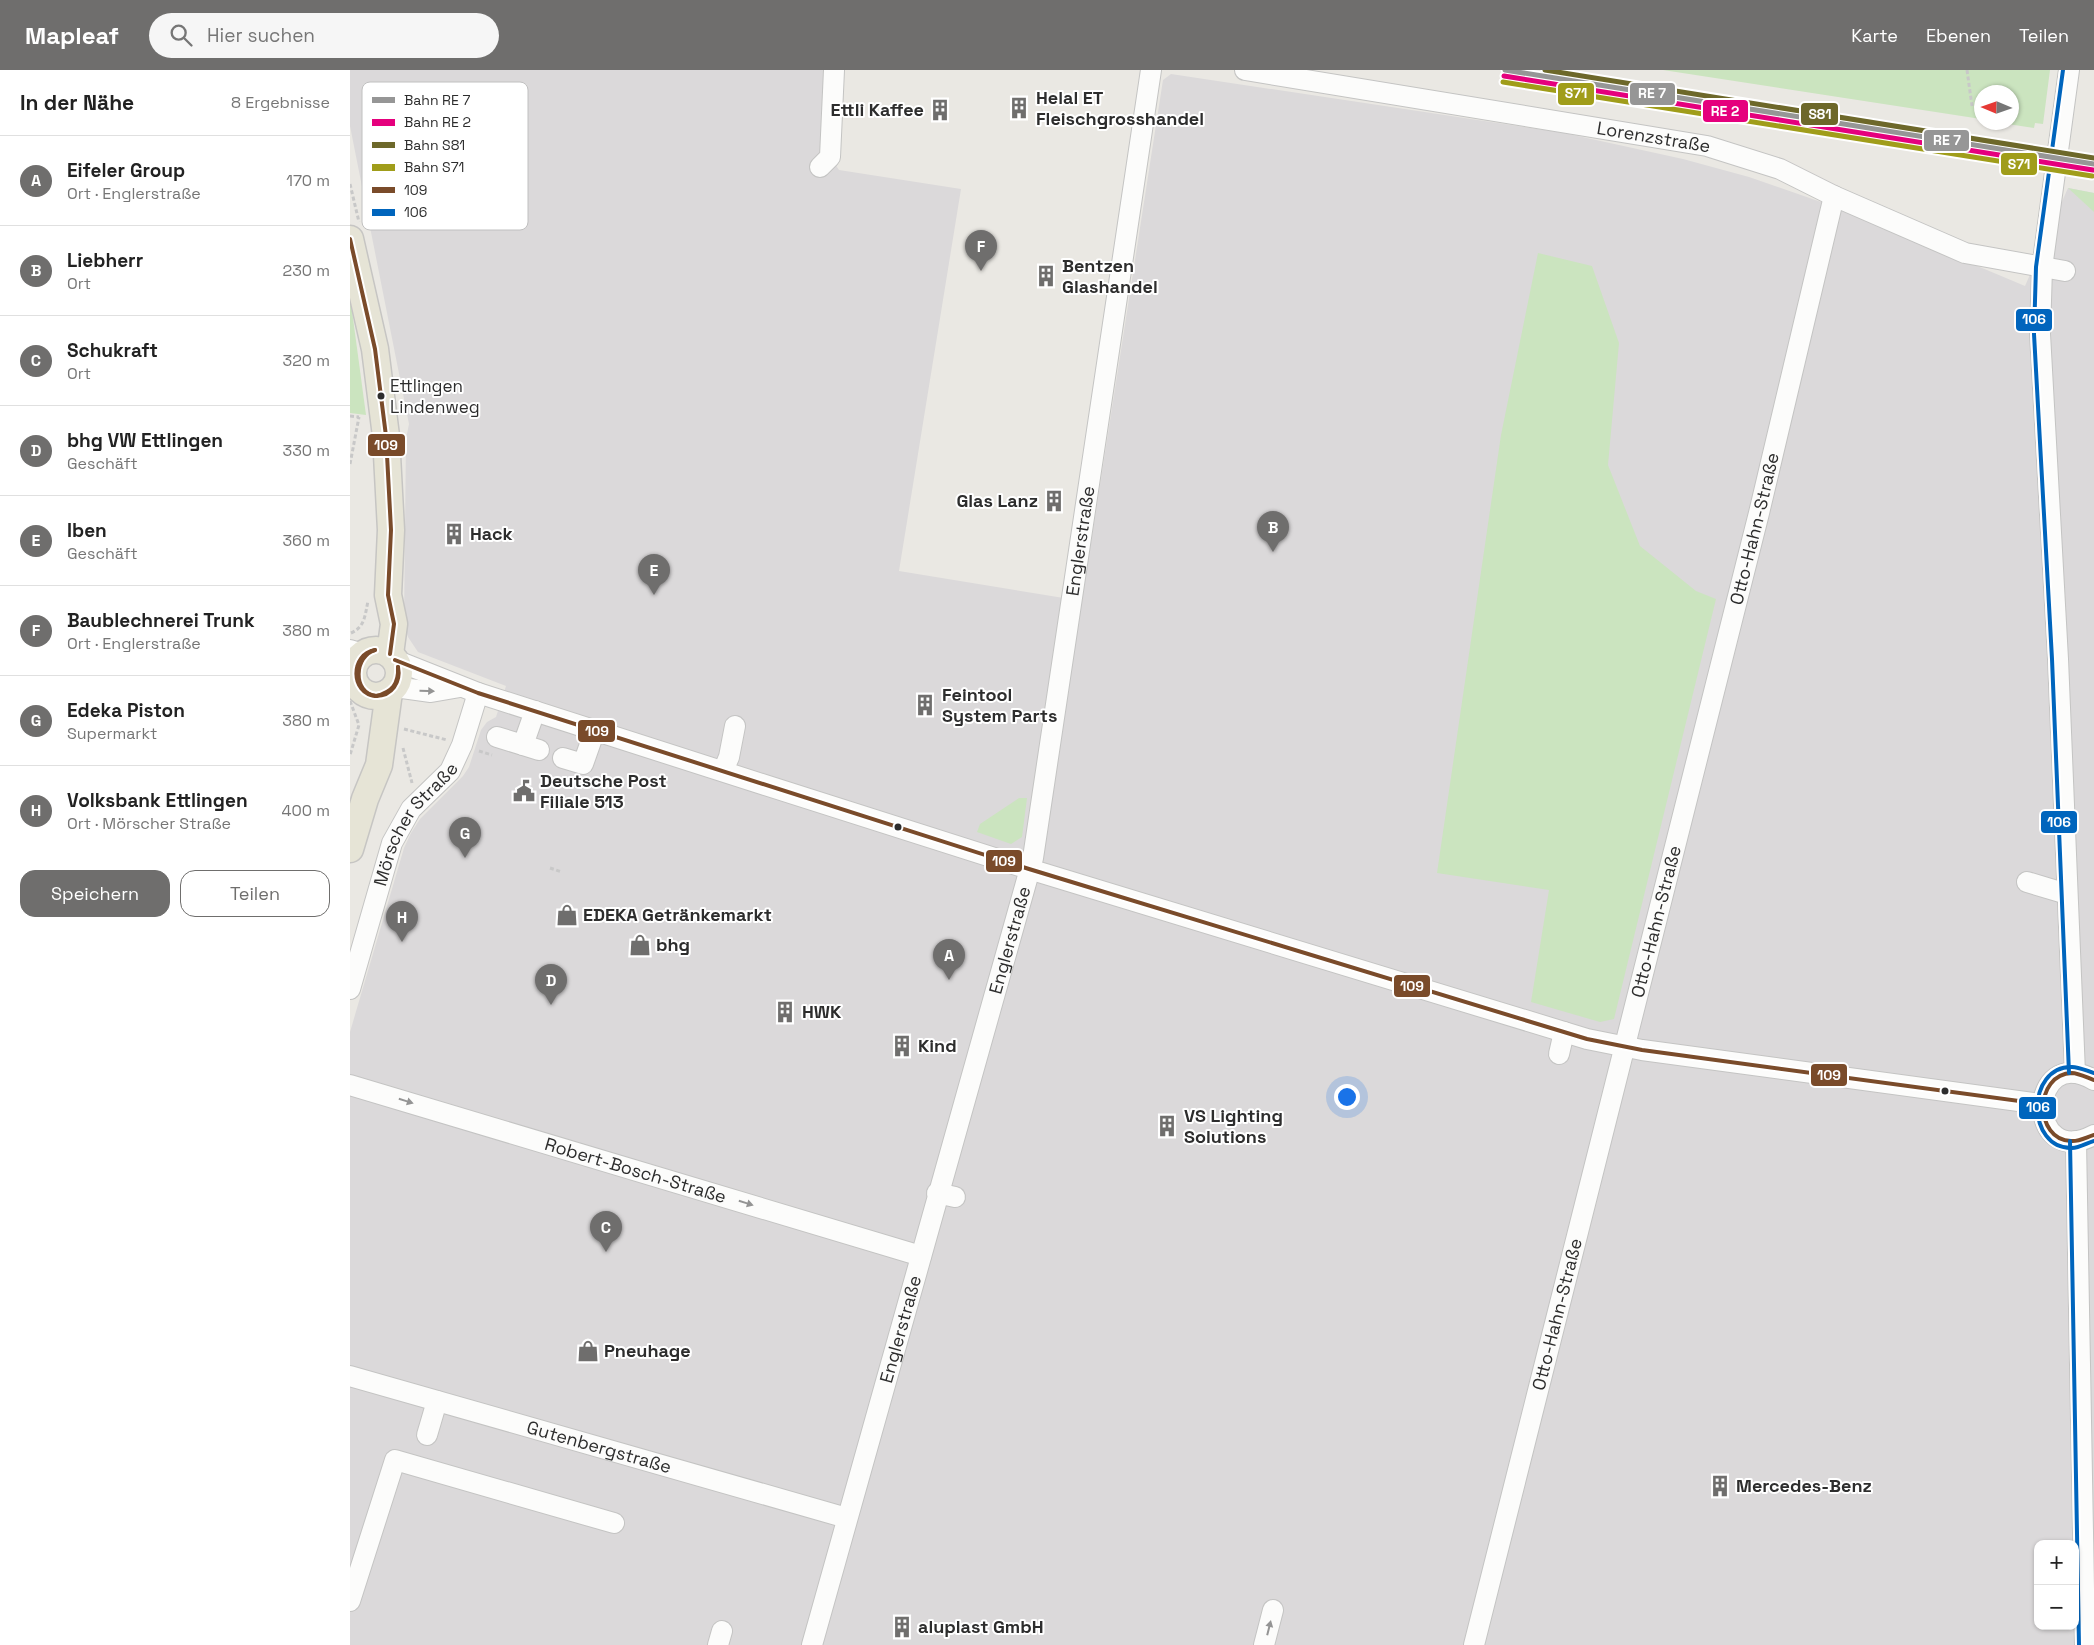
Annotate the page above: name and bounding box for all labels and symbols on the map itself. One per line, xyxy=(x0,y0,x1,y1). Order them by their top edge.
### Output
legend xyxy=(362,82,528,230)
line badge: S71 xyxy=(1557,82,1595,106)
line badge: RE 7 xyxy=(1629,82,1676,106)
text: S71 xyxy=(1565,84,1587,102)
text: RE 7 xyxy=(1638,84,1666,102)
north arrow xyxy=(1974,85,2019,130)
place label: Helal ET Fleischgrosshandel xyxy=(1036,86,1204,130)
text: Bahn RE 7 xyxy=(404,91,470,109)
building icon: Helal ET Fleischgrosshandel xyxy=(1006,95,1032,121)
building icon: Ettli Kaffee xyxy=(927,97,953,123)
place label: Ettli Kaffee xyxy=(831,98,924,121)
line badge: RE 2 xyxy=(1702,99,1749,123)
text: RE 2 xyxy=(1711,102,1739,120)
line badge: S81 xyxy=(1800,102,1839,126)
text: S81 xyxy=(1808,105,1832,123)
text: Bahn RE 2 xyxy=(404,113,471,131)
street label: Lorenzstraße xyxy=(1595,116,1712,157)
line badge: RE 7 xyxy=(1923,129,1970,152)
text: RE 7 xyxy=(1933,131,1961,149)
text: Bahn S81 xyxy=(404,136,465,154)
line badge: S71 xyxy=(2000,152,2038,176)
text: S71 xyxy=(2008,155,2030,173)
text: Bahn S71 xyxy=(404,158,464,176)
text: 109 xyxy=(404,181,427,199)
text: 106 xyxy=(404,203,427,221)
pin: F xyxy=(965,230,997,271)
place label: Bentzen Glashandel xyxy=(1062,254,1158,298)
building icon: Bentzen Glashandel xyxy=(1033,263,1059,289)
line badge: 106 xyxy=(2015,308,2053,332)
text: 106 xyxy=(2022,310,2046,328)
place label: Ettlingen Lindenweg xyxy=(390,375,480,418)
marker: Ettlingen Lindenweg xyxy=(376,391,386,401)
line badge: 109 xyxy=(367,433,406,457)
text: 109 xyxy=(374,436,398,454)
street label: Otto-Hahn-Straße xyxy=(1724,450,1784,607)
street label: Englerstraße xyxy=(1060,484,1100,597)
building icon: Glas Lanz xyxy=(1041,488,1067,514)
place label: Glas Lanz xyxy=(956,489,1038,512)
pin: B xyxy=(1257,511,1289,552)
building icon: Hack xyxy=(441,521,467,547)
place label: Hack xyxy=(470,522,513,545)
pin: E xyxy=(638,554,670,595)
place label: Feintool System Parts xyxy=(942,683,1057,727)
one-way arrow xyxy=(420,687,436,695)
building icon: Feintool System Parts xyxy=(912,692,938,718)
line badge: 109 xyxy=(577,719,616,743)
text: 109 xyxy=(585,722,609,740)
street label: Mörscher Straße xyxy=(368,760,463,889)
place label: Deutsche Post Filiale 513 xyxy=(540,769,667,813)
public building icon: Deutsche Post Filiale 513 xyxy=(511,778,537,804)
line badge: 106 xyxy=(2040,810,2078,834)
text: 106 xyxy=(2047,813,2071,831)
pin: G xyxy=(449,817,481,858)
unlabelled marker xyxy=(893,822,903,832)
street label: Otto-Hahn-Straße xyxy=(1625,843,1686,1000)
line badge: 109 xyxy=(985,849,1023,873)
text: 109 xyxy=(992,852,1016,870)
street label: Englerstraße xyxy=(983,884,1035,997)
pin: H xyxy=(386,901,418,942)
shop icon: EDEKA Getränkemarkt xyxy=(554,902,580,928)
place label: EDEKA Getränkemarkt xyxy=(583,903,772,926)
shop icon: bhg xyxy=(627,932,653,958)
place label: bhg xyxy=(656,933,690,956)
pin: A xyxy=(933,939,965,980)
pin: D xyxy=(535,964,567,1005)
line badge: 109 xyxy=(1393,974,1431,998)
text: 109 xyxy=(1400,977,1424,995)
building icon: HWK xyxy=(772,999,798,1025)
place label: HWK xyxy=(802,1000,842,1023)
building icon: Kind xyxy=(889,1033,915,1059)
place label: Kind xyxy=(918,1034,957,1057)
line badge: 109 xyxy=(1810,1063,1848,1087)
text: 109 xyxy=(1817,1066,1841,1084)
your location xyxy=(1334,1084,1360,1110)
unlabelled marker xyxy=(1940,1086,1950,1096)
line badge: 106 xyxy=(2018,1096,2057,1120)
one-way arrow xyxy=(399,1098,414,1106)
text: 106 xyxy=(2026,1098,2050,1116)
place label: VS Lighting Solutions xyxy=(1184,1104,1283,1148)
building icon: VS Lighting Solutions xyxy=(1154,1113,1180,1139)
street label: Robert-Bosch-Straße xyxy=(542,1132,729,1208)
one-way arrow xyxy=(739,1200,754,1208)
pin: C xyxy=(590,1211,622,1252)
street label: Otto-Hahn-Straße xyxy=(1527,1236,1587,1393)
street label: Englerstraße xyxy=(874,1273,926,1386)
shop icon: Pneuhage xyxy=(575,1338,601,1364)
place label: Pneuhage xyxy=(604,1339,691,1362)
street label: Gutenbergstraße xyxy=(524,1415,674,1478)
building icon: Mercedes-Benz xyxy=(1707,1473,1733,1499)
place label: Mercedes-Benz xyxy=(1736,1474,1872,1497)
building icon: aluplast GmbH xyxy=(889,1614,915,1640)
place label: aluplast GmbH xyxy=(918,1615,1044,1638)
one-way arrow xyxy=(1265,1620,1273,1635)

